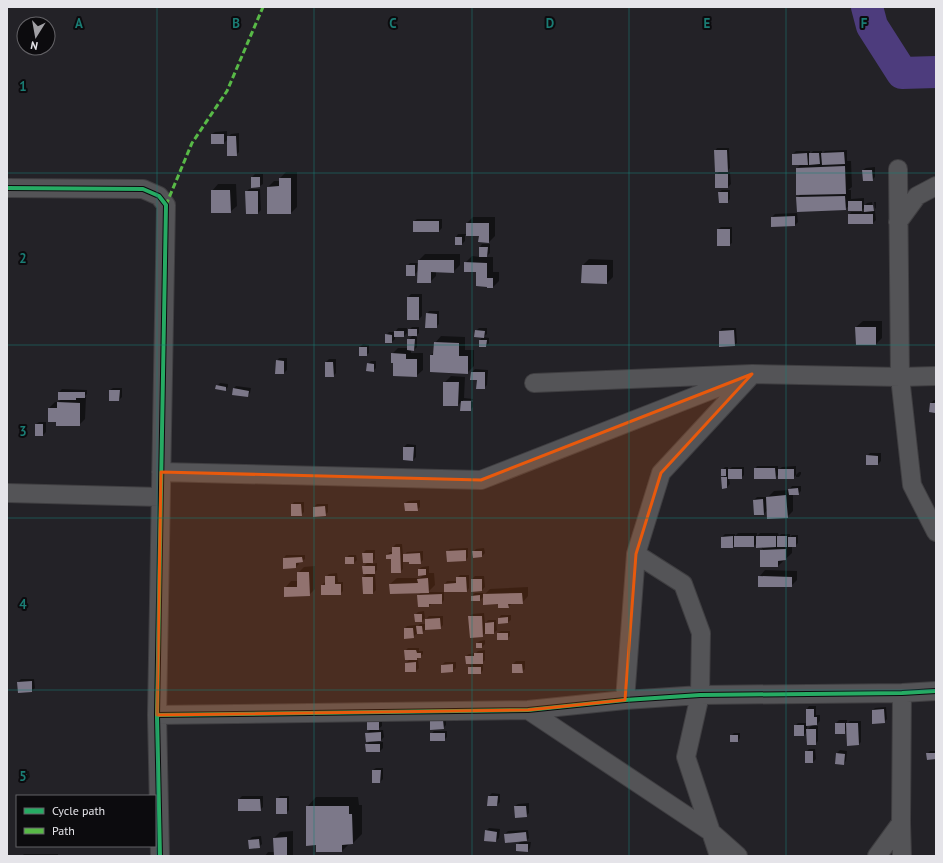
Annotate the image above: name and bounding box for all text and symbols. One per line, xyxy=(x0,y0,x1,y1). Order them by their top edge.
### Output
text: A xyxy=(75,15,83,32)
text: B xyxy=(232,15,240,32)
text: C xyxy=(389,15,397,32)
text: D xyxy=(546,15,554,32)
text: E xyxy=(704,15,711,32)
text: F xyxy=(861,15,868,32)
north arrow xyxy=(16,16,56,56)
text: N xyxy=(29,38,39,53)
text: 1 xyxy=(19,78,27,95)
text: 2 xyxy=(19,250,27,267)
text: 3 xyxy=(19,423,27,440)
text: 4 xyxy=(19,596,27,613)
text: 5 xyxy=(19,768,27,785)
legend xyxy=(16,795,156,847)
text: Cycle path xyxy=(52,803,105,818)
text: Path xyxy=(52,823,75,838)

